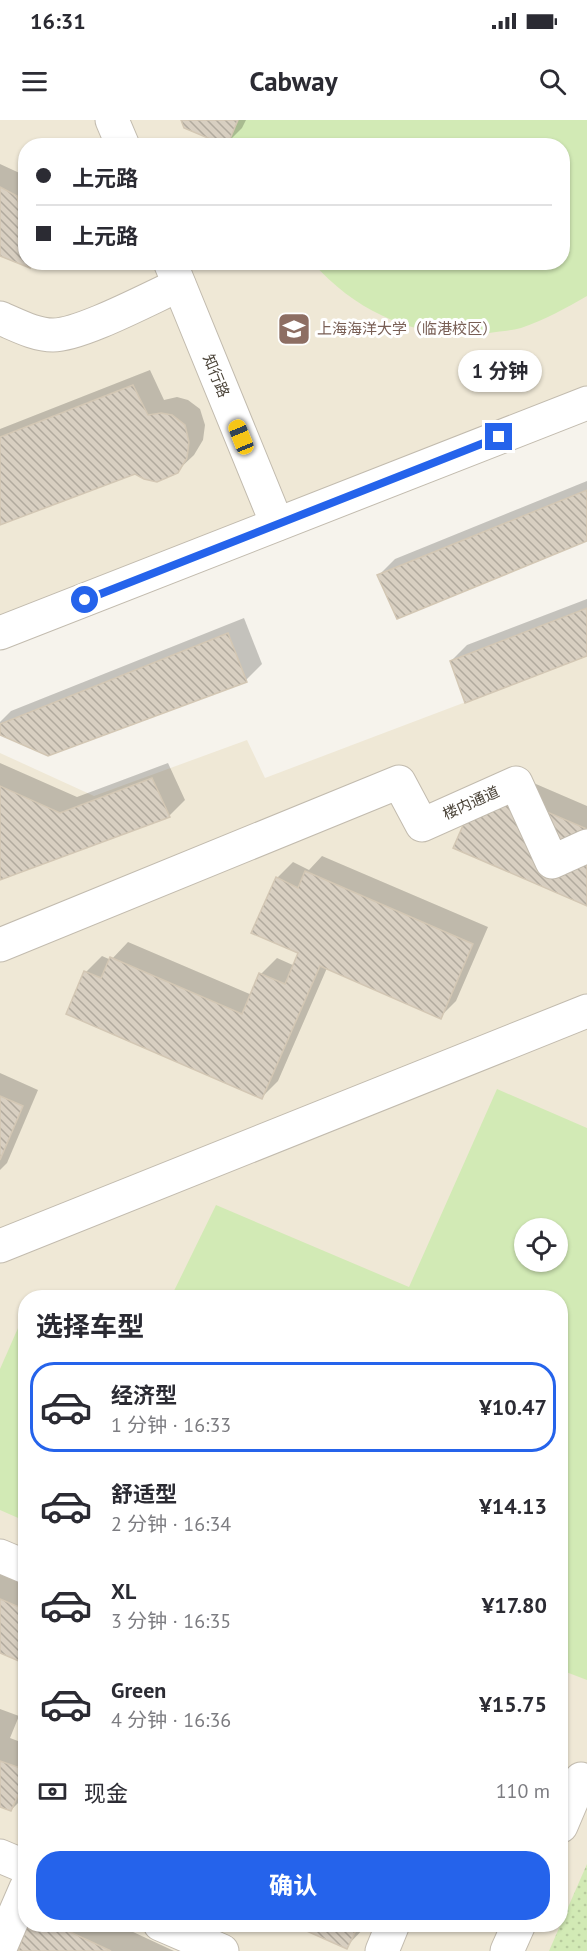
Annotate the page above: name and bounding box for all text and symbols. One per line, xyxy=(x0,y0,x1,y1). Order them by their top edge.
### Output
text: 16:31 xyxy=(30,7,86,35)
text: Cabway xyxy=(249,64,338,98)
icon: menu xyxy=(18,65,51,98)
icon: search xyxy=(536,65,569,98)
text: 上元路 xyxy=(72,164,138,192)
text: 上元路 xyxy=(72,222,138,250)
school or university icon: 上海海洋大学（临港校区） xyxy=(276,311,312,347)
place label: 上海海洋大学（临港校区） xyxy=(317,319,497,338)
callout: 1 分钟 xyxy=(457,350,541,392)
street label: 知行路 xyxy=(199,351,234,400)
text: 1 分钟 xyxy=(472,358,528,384)
car xyxy=(226,417,256,457)
route end xyxy=(485,423,512,450)
route start xyxy=(71,586,98,613)
street label: 楼内通道 xyxy=(440,782,502,823)
map controls xyxy=(514,1218,568,1272)
button: locate xyxy=(514,1218,568,1272)
text: 选择车型 xyxy=(36,1309,144,1343)
icon: car xyxy=(39,1380,93,1434)
text: 经济型 xyxy=(111,1381,177,1409)
text: ¥10.47 xyxy=(479,1393,547,1421)
text: 1 分钟 · 16:33 xyxy=(111,1412,231,1438)
icon: car xyxy=(39,1479,93,1533)
text: 舒适型 xyxy=(111,1480,177,1508)
text: ¥14.13 xyxy=(479,1492,547,1520)
text: 2 分钟 · 16:34 xyxy=(111,1511,231,1537)
text: XL xyxy=(111,1577,136,1605)
icon: car xyxy=(39,1578,93,1632)
text: ¥17.80 xyxy=(482,1591,547,1619)
text: 3 分钟 · 16:35 xyxy=(111,1608,231,1634)
text: Green xyxy=(111,1676,166,1704)
icon: car xyxy=(39,1677,93,1731)
text: ¥15.75 xyxy=(479,1690,547,1718)
text: 4 分钟 · 16:36 xyxy=(111,1707,231,1733)
icon: cash xyxy=(36,1775,69,1808)
text: 110 m xyxy=(496,1778,550,1804)
text: 现金 xyxy=(84,1779,128,1807)
button: 确认 xyxy=(36,1851,550,1920)

